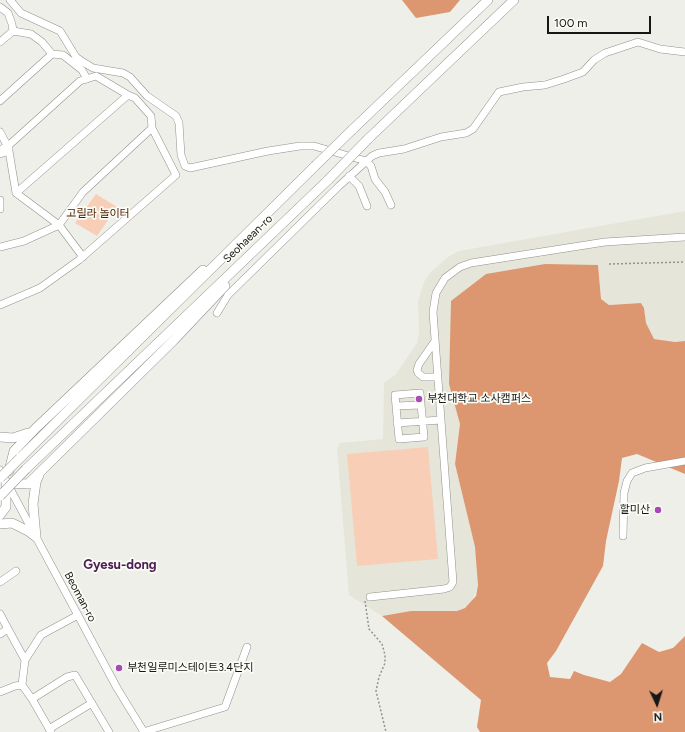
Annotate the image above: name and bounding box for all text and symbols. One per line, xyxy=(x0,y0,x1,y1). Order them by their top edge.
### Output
scale bar xyxy=(549,8,653,34)
text: 100 m xyxy=(554,16,588,30)
park label: 고릴라 놀이터 xyxy=(66,207,130,221)
street label: Seohaean-ro xyxy=(221,212,275,266)
place label: 부천대학교 소사캠퍼스 xyxy=(427,392,531,406)
marker: 부천대학교 소사캠퍼스 xyxy=(414,394,424,404)
place label: 할미산 xyxy=(620,503,650,517)
marker: 할미산 xyxy=(653,505,663,515)
district label: Gyesu-dong xyxy=(83,557,157,573)
street label: Beoman-ro xyxy=(61,570,99,624)
place label: 부천일루미스테이트3.4단지 xyxy=(127,661,253,675)
marker: 부천일루미스테이트3.4단지 xyxy=(114,663,124,673)
north arrow xyxy=(637,684,677,724)
text: N xyxy=(653,710,663,723)

